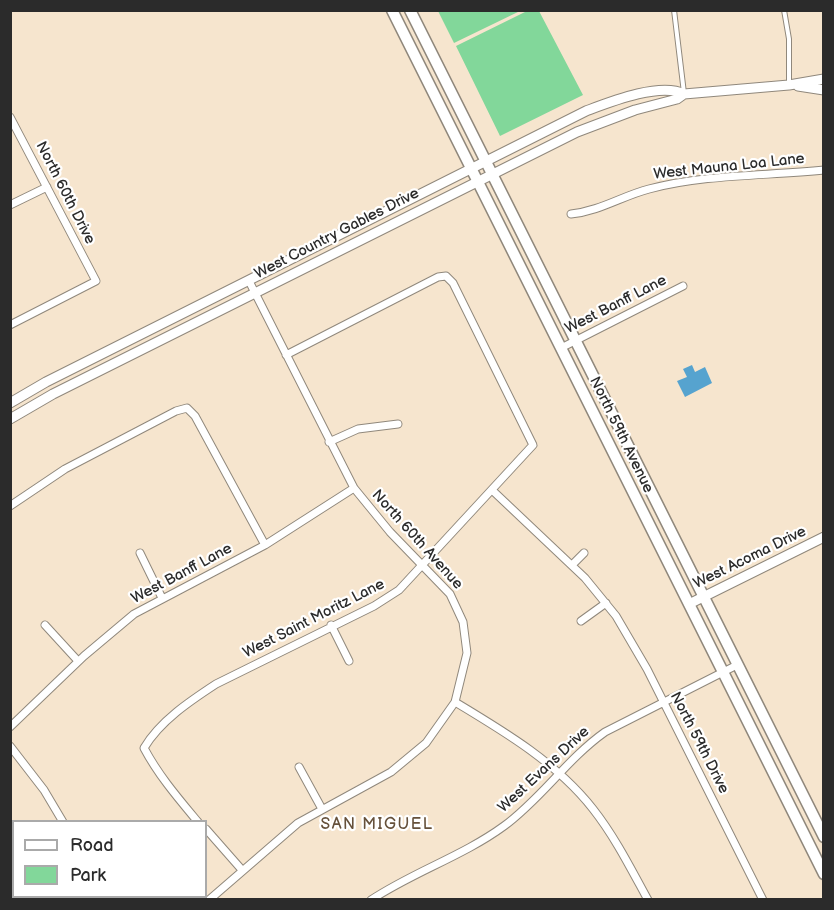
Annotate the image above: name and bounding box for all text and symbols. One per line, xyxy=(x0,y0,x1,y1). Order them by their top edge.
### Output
street label: North 60th Drive xyxy=(31,139,99,247)
street label: West Mauna Loa Lane xyxy=(653,150,805,184)
street label: West Country Gables Drive xyxy=(252,185,422,283)
street label: West Banff Lane xyxy=(562,272,670,338)
street label: North 59th Avenue xyxy=(585,374,657,496)
street label: North 60th Avenue xyxy=(368,487,466,593)
street label: West Acoma Drive xyxy=(691,523,809,593)
street label: West Banff Lane xyxy=(129,540,235,608)
street label: West Saint Moritz Lane xyxy=(240,576,388,662)
street label: North 59th Drive xyxy=(666,689,732,797)
street label: West Evans Drive xyxy=(495,723,593,817)
district label: SAN MIGUEL xyxy=(320,815,434,835)
legend xyxy=(12,820,207,898)
text: Road xyxy=(70,835,114,856)
text: Park xyxy=(70,865,106,886)

